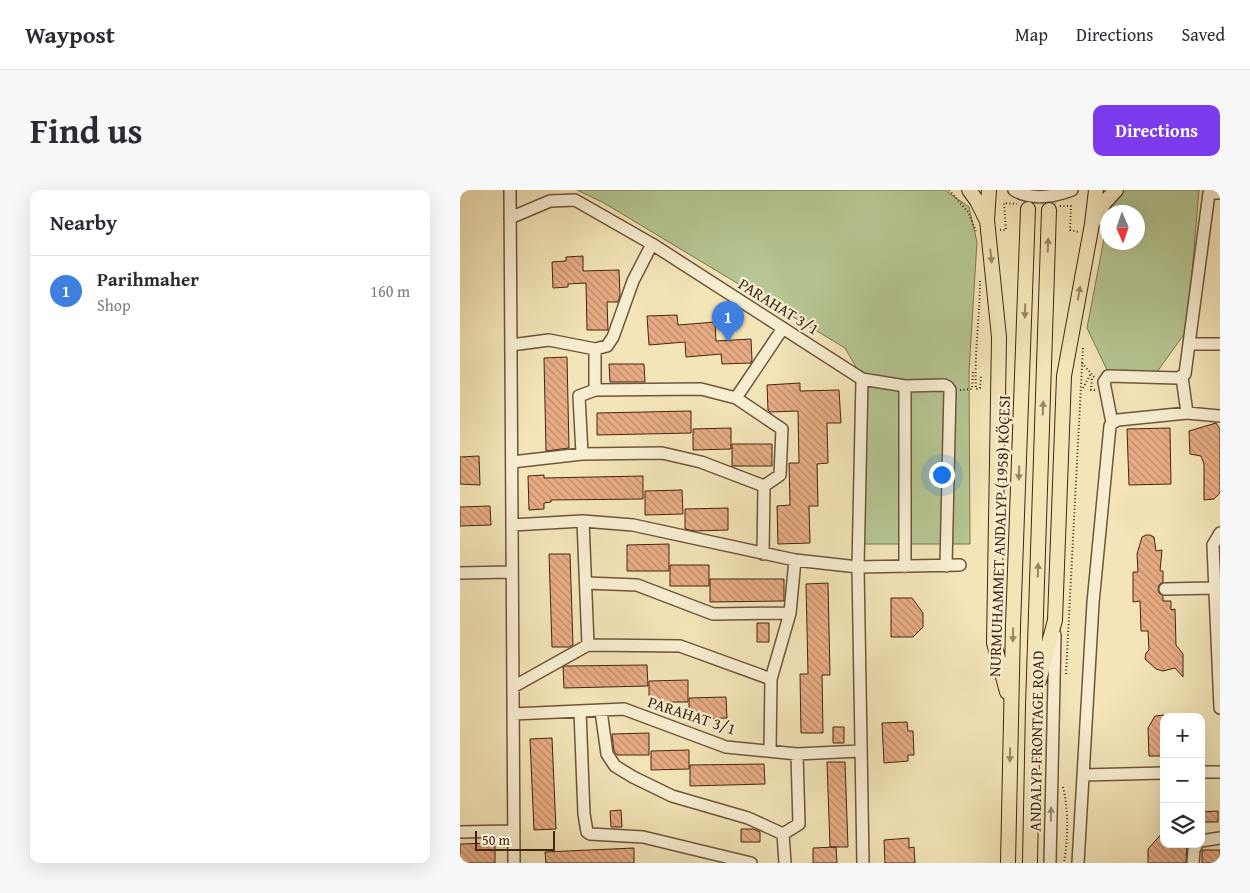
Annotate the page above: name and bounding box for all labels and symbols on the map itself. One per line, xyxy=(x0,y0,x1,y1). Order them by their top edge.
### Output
north arrow xyxy=(1100,205,1145,250)
one-way arrow xyxy=(1044,237,1052,253)
one-way arrow xyxy=(987,248,995,264)
street label: PARAHAT 3/1 xyxy=(734,272,824,340)
one-way arrow xyxy=(1076,285,1084,301)
pin: 1 xyxy=(712,301,744,342)
one-way arrow xyxy=(1020,303,1028,319)
street label: NURMUHAMMET ANDALYP (1958) KÖÇESI xyxy=(982,395,1016,677)
one-way arrow xyxy=(1039,399,1047,415)
your location xyxy=(929,462,955,488)
one-way arrow xyxy=(1014,465,1022,481)
one-way arrow xyxy=(1034,562,1042,578)
one-way arrow xyxy=(1009,628,1017,644)
street label: ANDALYP FRONTAGE ROAD xyxy=(1022,650,1050,832)
street label: PARAHAT 3/1 xyxy=(645,689,739,741)
one-way arrow xyxy=(1006,747,1014,763)
one-way arrow xyxy=(1047,806,1055,822)
scale bar xyxy=(475,828,555,851)

